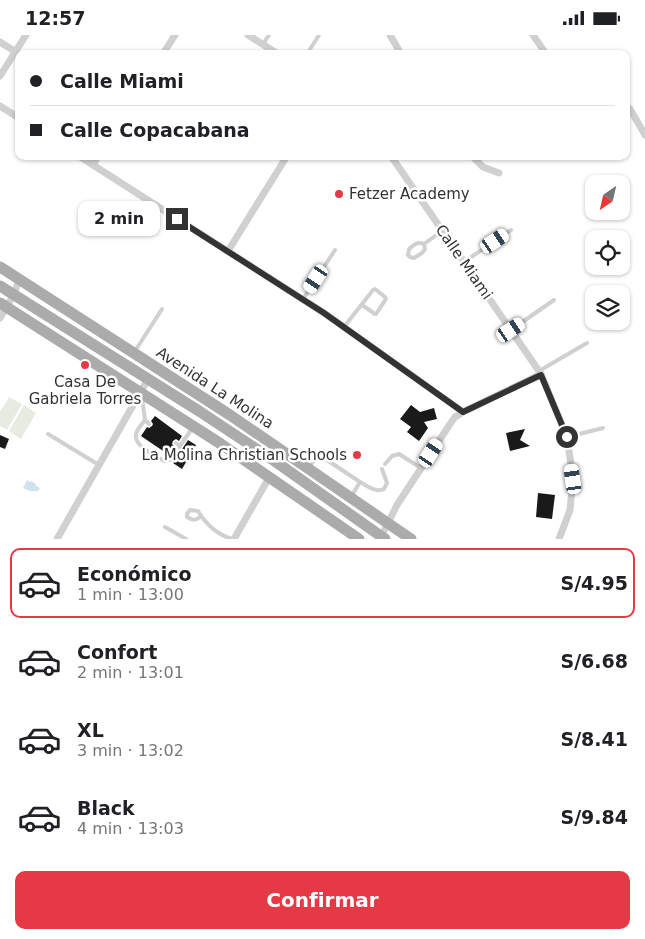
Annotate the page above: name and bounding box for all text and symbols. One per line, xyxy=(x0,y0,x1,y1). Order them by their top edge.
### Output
text: 12:57 xyxy=(25,7,85,29)
text: Calle Miami xyxy=(60,70,184,92)
text: Calle Copacabana xyxy=(60,119,250,141)
north arrow xyxy=(585,175,630,220)
map controls xyxy=(585,175,630,330)
place label: Fetzer Academy xyxy=(349,185,470,203)
marker: Fetzer Academy xyxy=(333,188,345,200)
callout: 2 min xyxy=(77,201,160,237)
route end xyxy=(166,208,188,230)
text: 2 min xyxy=(94,209,144,228)
street label: Calle Miami xyxy=(432,221,496,303)
car xyxy=(478,226,511,256)
button: locate xyxy=(585,230,630,275)
car xyxy=(301,262,330,296)
button: layers xyxy=(585,285,630,330)
car xyxy=(494,315,527,345)
street label: Avenida La Molina xyxy=(153,343,277,433)
marker: Casa De Gabriela Torres xyxy=(79,359,91,371)
place label: Casa De Gabriela Torres xyxy=(29,373,141,408)
route start xyxy=(556,426,578,448)
car xyxy=(416,436,445,470)
place label: La Molina Christian Schools xyxy=(142,446,347,464)
marker: La Molina Christian Schools xyxy=(351,449,363,461)
car xyxy=(563,463,582,495)
icon: car xyxy=(17,561,62,606)
text: Económico xyxy=(77,563,192,585)
text: S/4.95 xyxy=(560,572,628,594)
text: 1 min · 13:00 xyxy=(77,585,184,604)
icon: car xyxy=(17,639,62,684)
text: Confort xyxy=(77,641,157,663)
text: S/6.68 xyxy=(560,650,628,672)
text: 2 min · 13:01 xyxy=(77,663,184,682)
icon: car xyxy=(17,717,62,762)
text: XL xyxy=(77,719,104,741)
text: S/8.41 xyxy=(560,728,628,750)
text: 3 min · 13:02 xyxy=(77,741,184,760)
icon: car xyxy=(17,795,62,840)
text: Black xyxy=(77,797,135,819)
text: S/9.84 xyxy=(560,806,628,828)
text: 4 min · 13:03 xyxy=(77,819,184,838)
button: Confirmar xyxy=(15,871,630,929)

